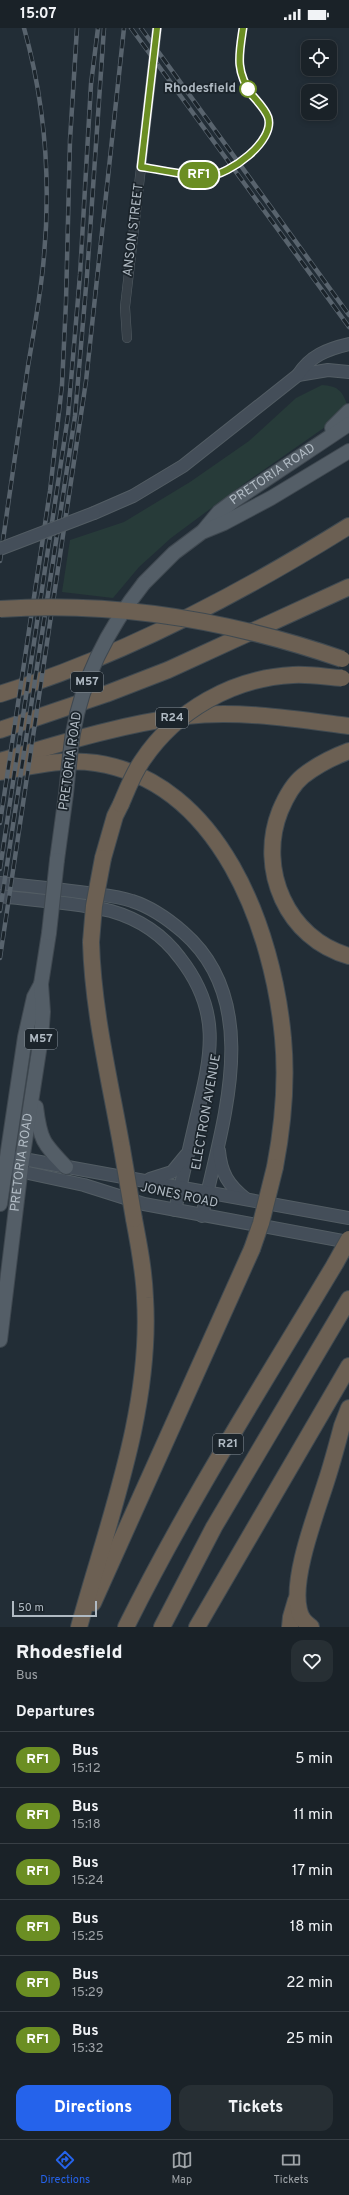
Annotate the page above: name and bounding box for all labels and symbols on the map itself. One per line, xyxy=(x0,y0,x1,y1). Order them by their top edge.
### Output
marker: Rhodesfield xyxy=(239,80,257,98)
place label: Rhodesfield xyxy=(164,81,236,97)
line badge: RF1 xyxy=(176,162,222,188)
street label: ANSON STREET xyxy=(120,182,148,278)
street label: PRETORIA ROAD xyxy=(227,440,319,509)
road number: M57 xyxy=(71,672,103,692)
road number: R24 xyxy=(156,708,188,728)
street label: PRETORIA ROAD xyxy=(56,711,86,811)
road number: M57 xyxy=(25,1029,57,1049)
street label: ELECTRON AVENUE xyxy=(189,1053,225,1171)
street label: PRETORIA ROAD xyxy=(8,1112,37,1213)
street label: JONES ROAD xyxy=(139,1180,219,1212)
road number: R21 xyxy=(213,1434,243,1454)
scale bar xyxy=(12,1599,97,1618)

